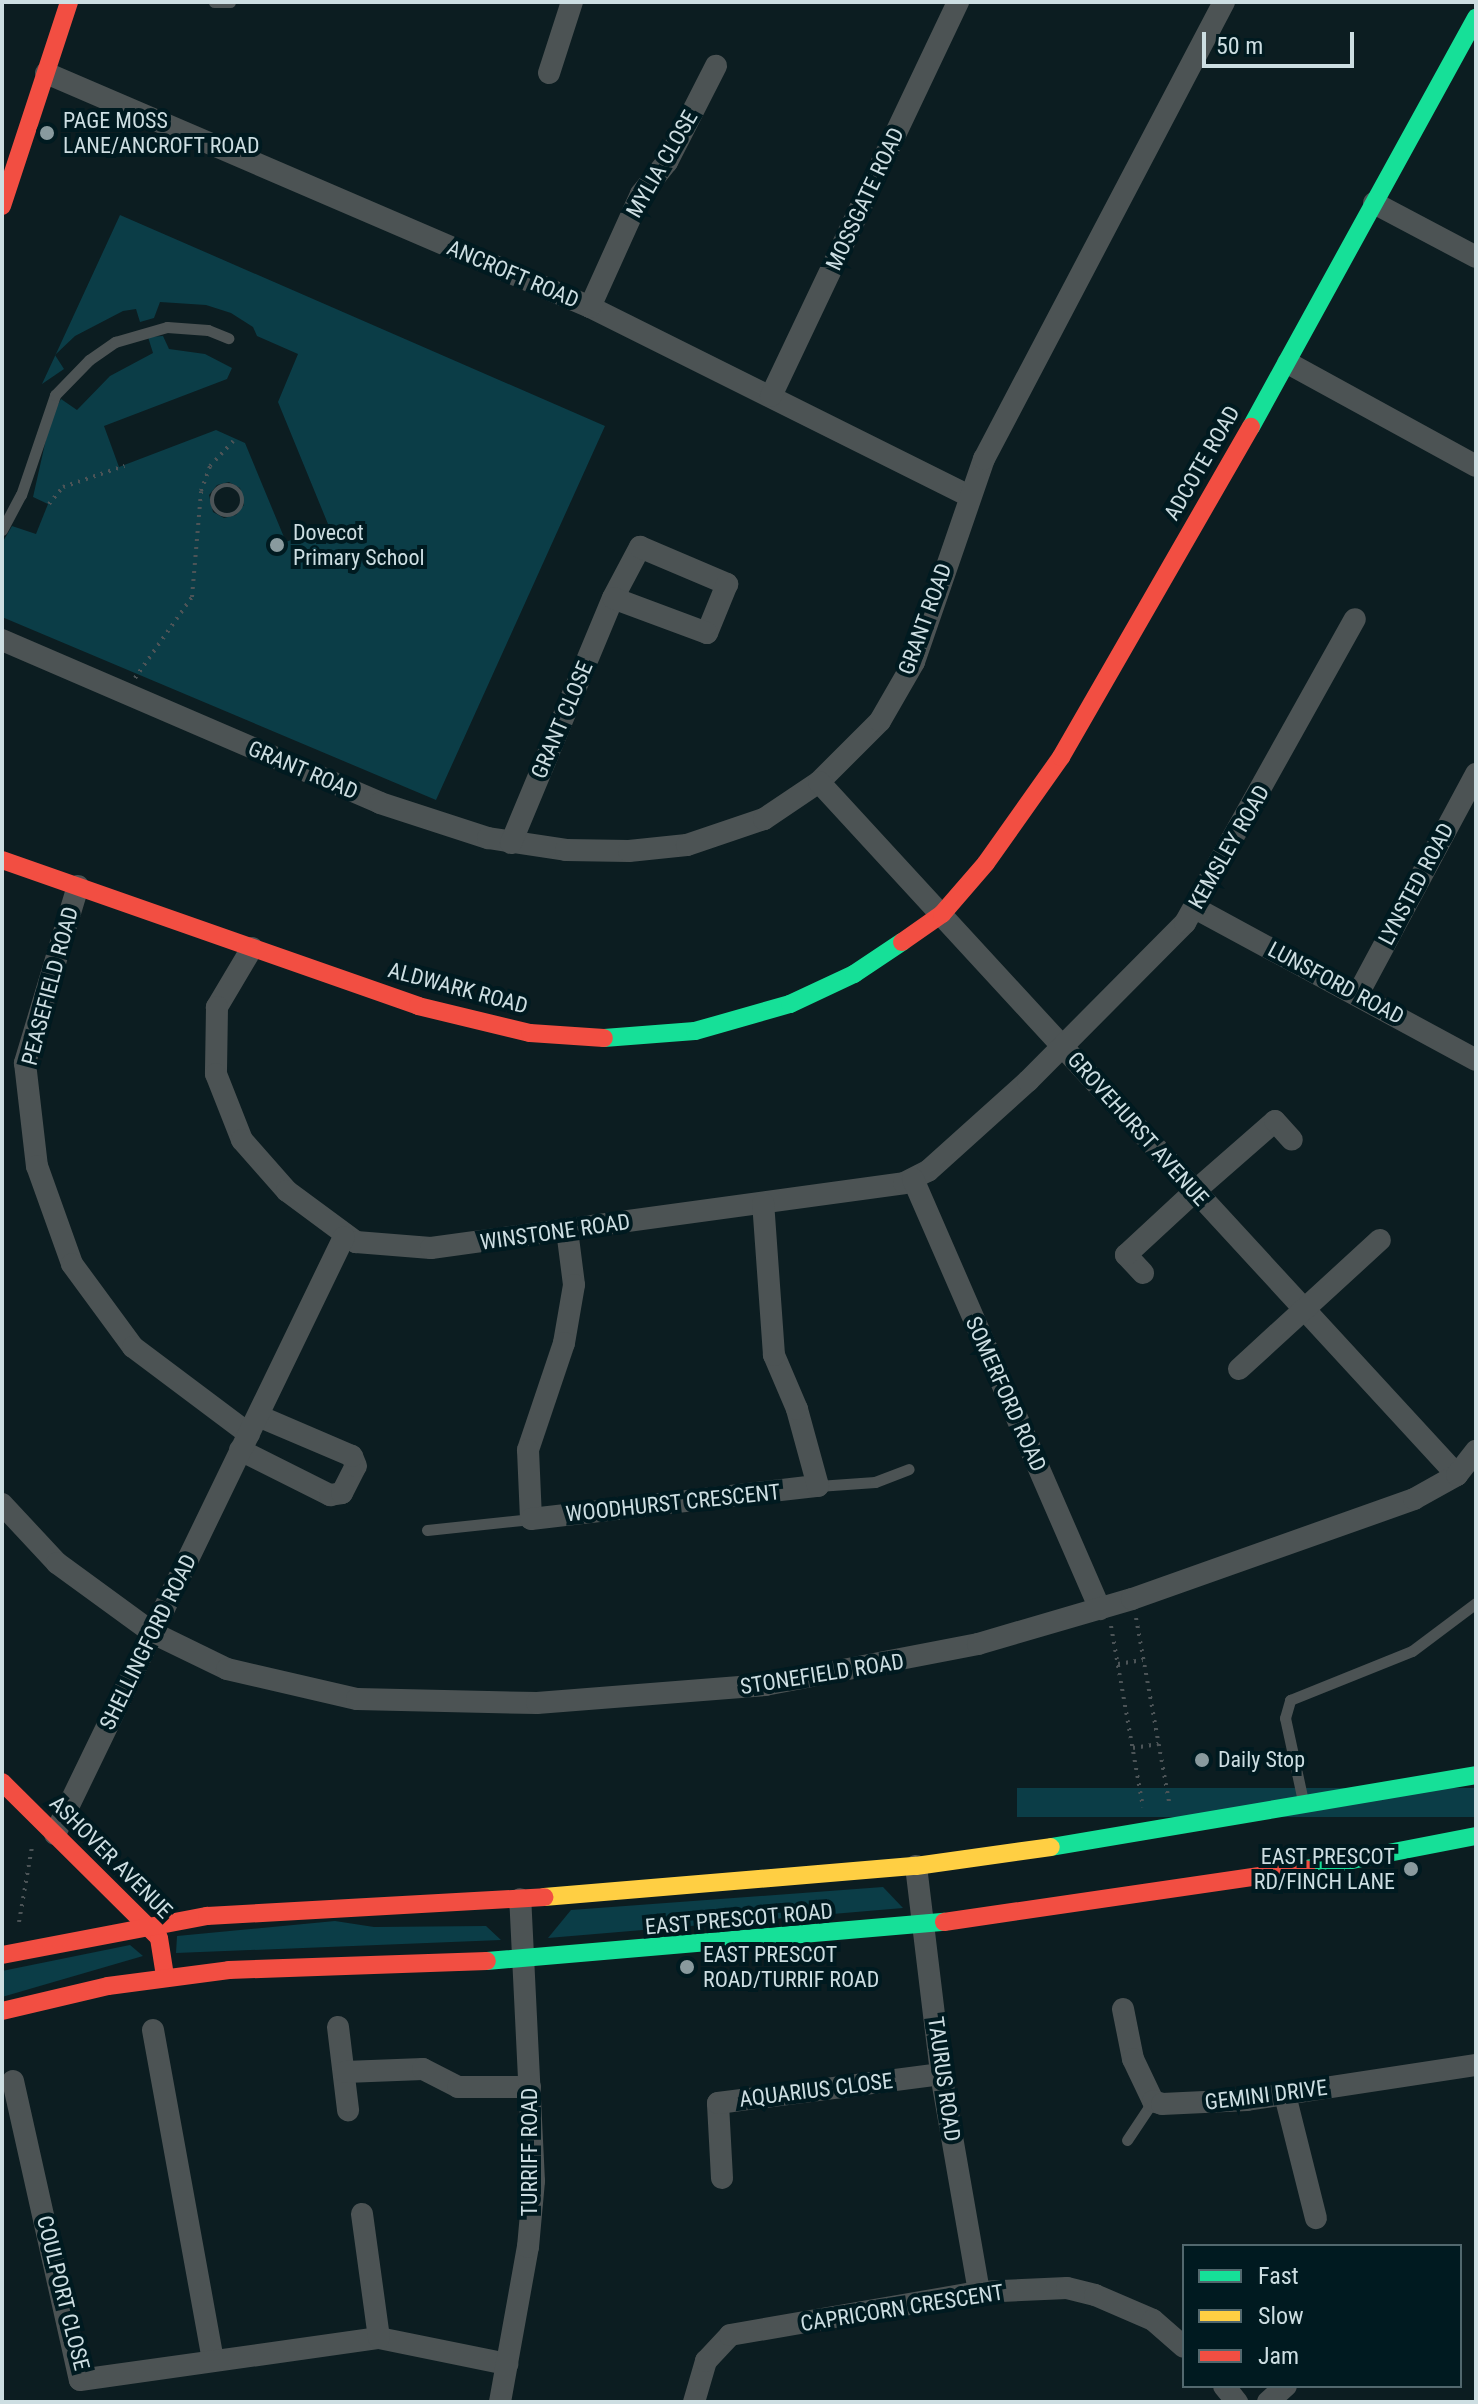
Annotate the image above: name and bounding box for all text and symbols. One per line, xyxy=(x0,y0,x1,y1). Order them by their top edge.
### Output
scale bar xyxy=(1206,16,1358,66)
text: 50 m xyxy=(1216,32,1263,60)
street label: MYLIA CLOSE xyxy=(621,106,703,222)
place label: PAGE MOSS LANE/ANCROFT ROAD xyxy=(63,107,260,158)
street label: MOSSGATE ROAD xyxy=(820,123,910,275)
marker: PAGE MOSS LANE/ANCROFT ROAD xyxy=(38,124,56,142)
street label: ANCROFT ROAD xyxy=(443,234,583,314)
street label: ADCOTE ROAD xyxy=(1159,401,1245,525)
place label: Dovecot Primary School xyxy=(293,519,424,570)
marker: Dovecot Primary School xyxy=(268,536,286,554)
street label: GRANT ROAD xyxy=(893,559,957,679)
street label: GRANT CLOSE xyxy=(525,657,599,783)
street label: GRANT ROAD xyxy=(244,735,362,805)
street label: KEMSLEY ROAD xyxy=(1183,780,1275,914)
street label: LYNSTED ROAD xyxy=(1373,818,1459,950)
street label: PEASEFIELD ROAD xyxy=(16,904,84,1068)
street label: LUNSFORD ROAD xyxy=(1263,936,1409,1030)
street label: ALDWARK ROAD xyxy=(385,957,531,1019)
street label: GROVEHURST AVENUE xyxy=(1062,1046,1214,1212)
street label: WINSTONE ROAD xyxy=(478,1208,632,1256)
street label: SOMERFORD ROAD xyxy=(960,1312,1052,1476)
street label: WOODHURST CRESCENT xyxy=(564,1479,782,1527)
street label: SHELLINGFORD ROAD xyxy=(94,1550,202,1734)
street label: STONEFIELD ROAD xyxy=(738,1648,906,1700)
place label: Daily Stop xyxy=(1218,1747,1305,1773)
marker: Daily Stop xyxy=(1193,1751,1211,1769)
street label: ASHOVER AVENUE xyxy=(44,1790,178,1924)
place label: EAST PRESCOT RD/FINCH LANE xyxy=(1254,1843,1395,1894)
marker: EAST PRESCOT RD/FINCH LANE xyxy=(1402,1860,1420,1878)
street label: EAST PRESCOT ROAD xyxy=(643,1898,835,1940)
place label: EAST PRESCOT ROAD/TURRIF ROAD xyxy=(703,1941,879,1992)
marker: EAST PRESCOT ROAD/TURRIF ROAD xyxy=(678,1958,696,1976)
street label: TAURUS ROAD xyxy=(922,2015,966,2143)
street label: AQUARIUS CLOSE xyxy=(738,2067,894,2113)
street label: GEMINI DRIVE xyxy=(1203,2074,1329,2116)
street label: TURRIFF ROAD xyxy=(517,2088,543,2216)
street label: COULPORT CLOSE xyxy=(31,2213,95,2373)
legend xyxy=(1182,2244,1462,2388)
text: Fast xyxy=(1258,2262,1299,2290)
street label: CAPRICORN CRESCENT xyxy=(799,2279,1005,2337)
text: Slow xyxy=(1258,2302,1304,2330)
text: Jam xyxy=(1258,2342,1299,2370)

